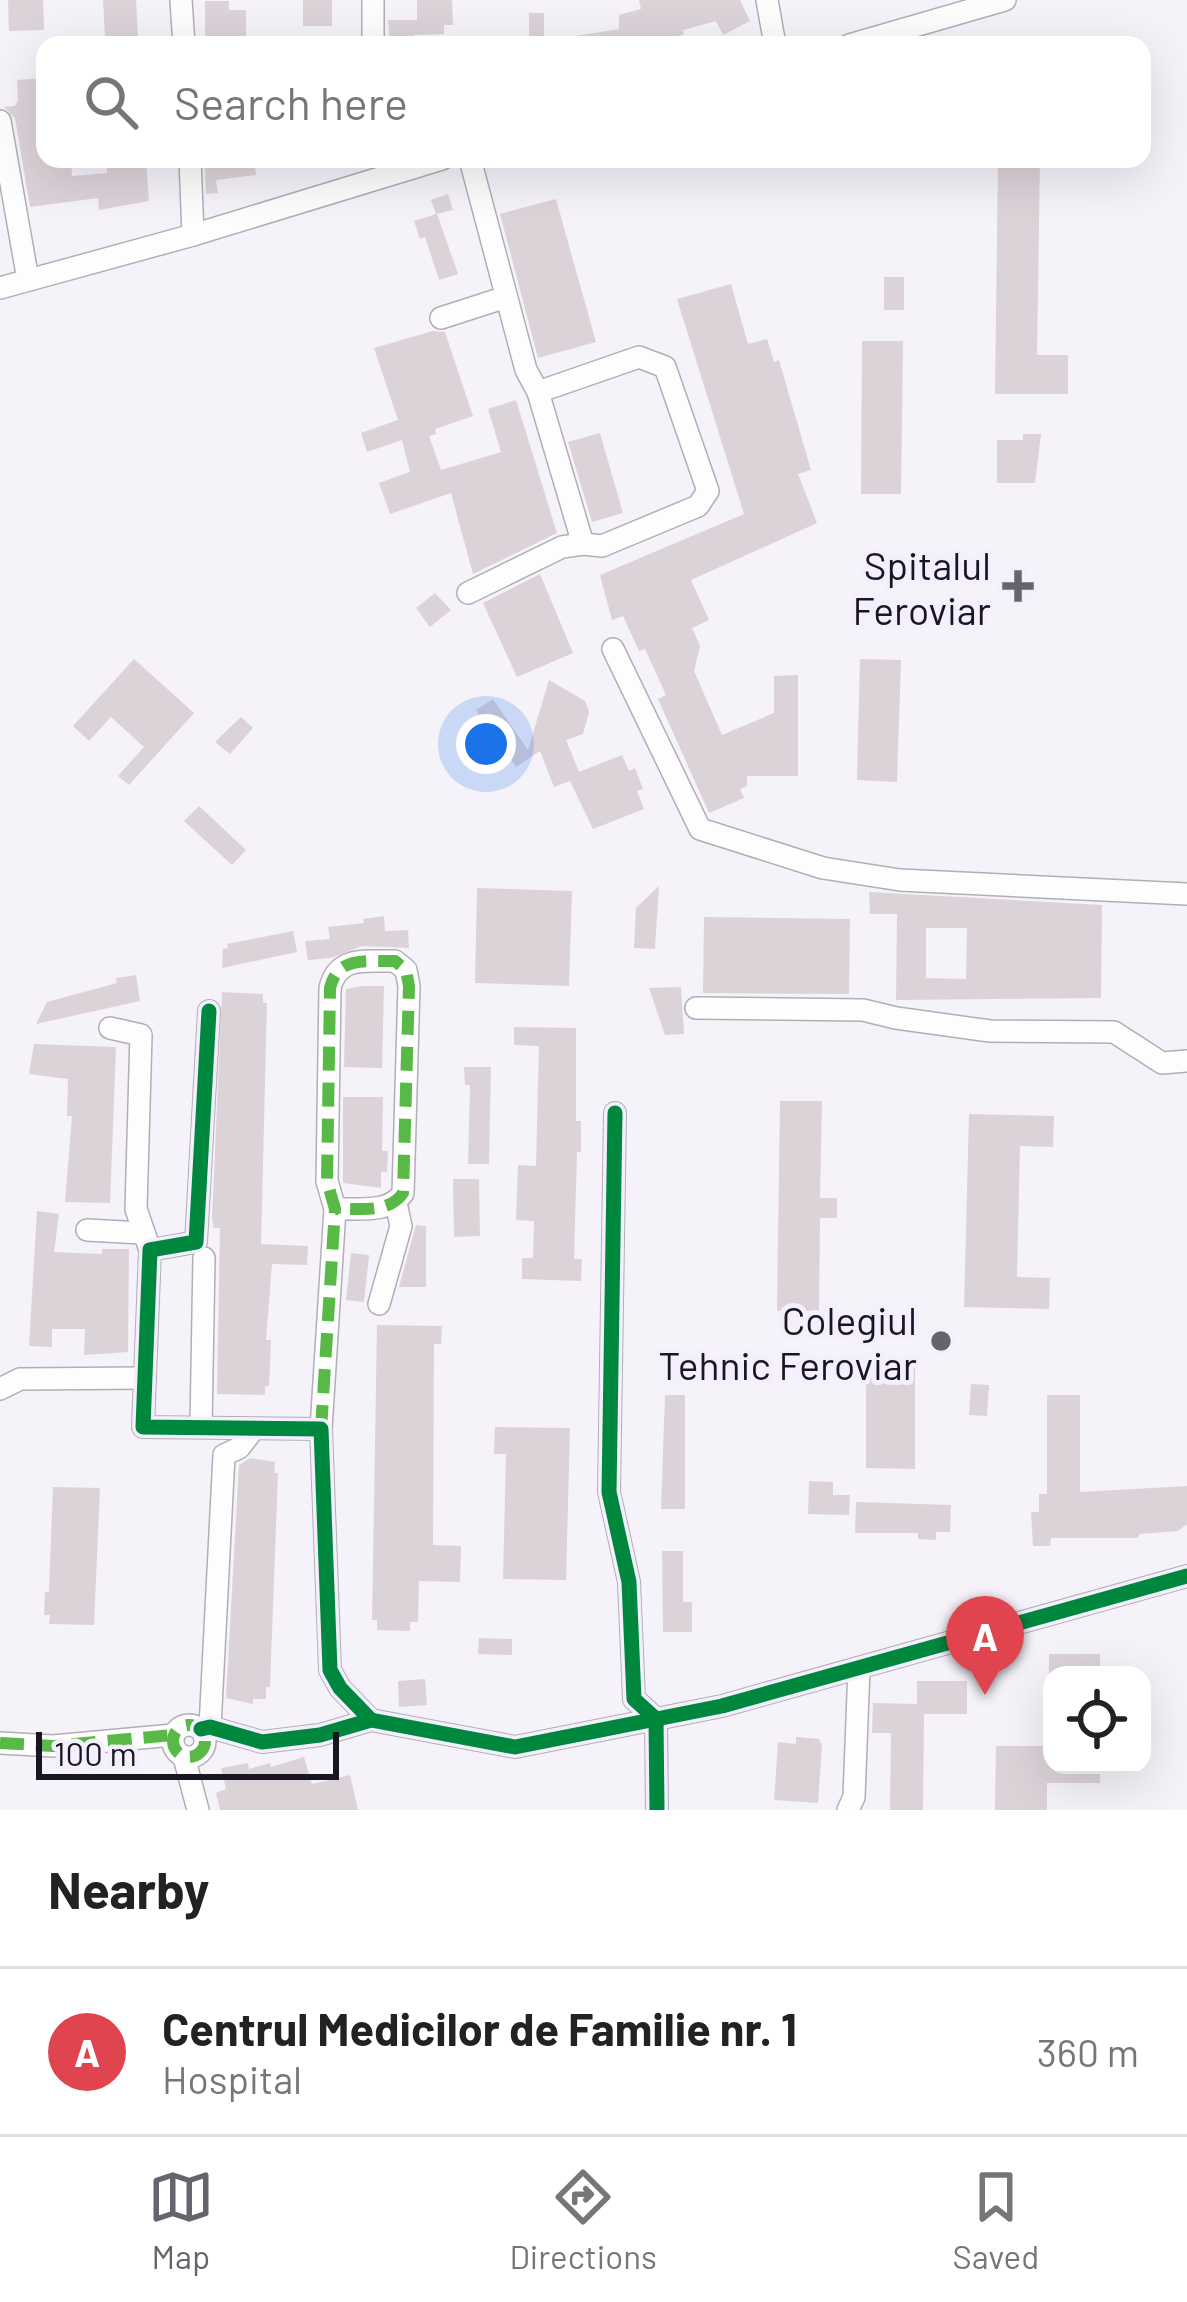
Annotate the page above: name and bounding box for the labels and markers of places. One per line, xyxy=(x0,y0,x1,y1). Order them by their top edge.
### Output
place label: Spitalul Feroviar xyxy=(853,541,991,633)
marker: Spitalul Feroviar xyxy=(1002,570,1034,602)
place label: Colegiul Tehnic Feroviar xyxy=(658,1296,917,1388)
marker: Colegiul Tehnic Feroviar xyxy=(928,1328,954,1354)
pin: A xyxy=(946,1596,1024,1695)

